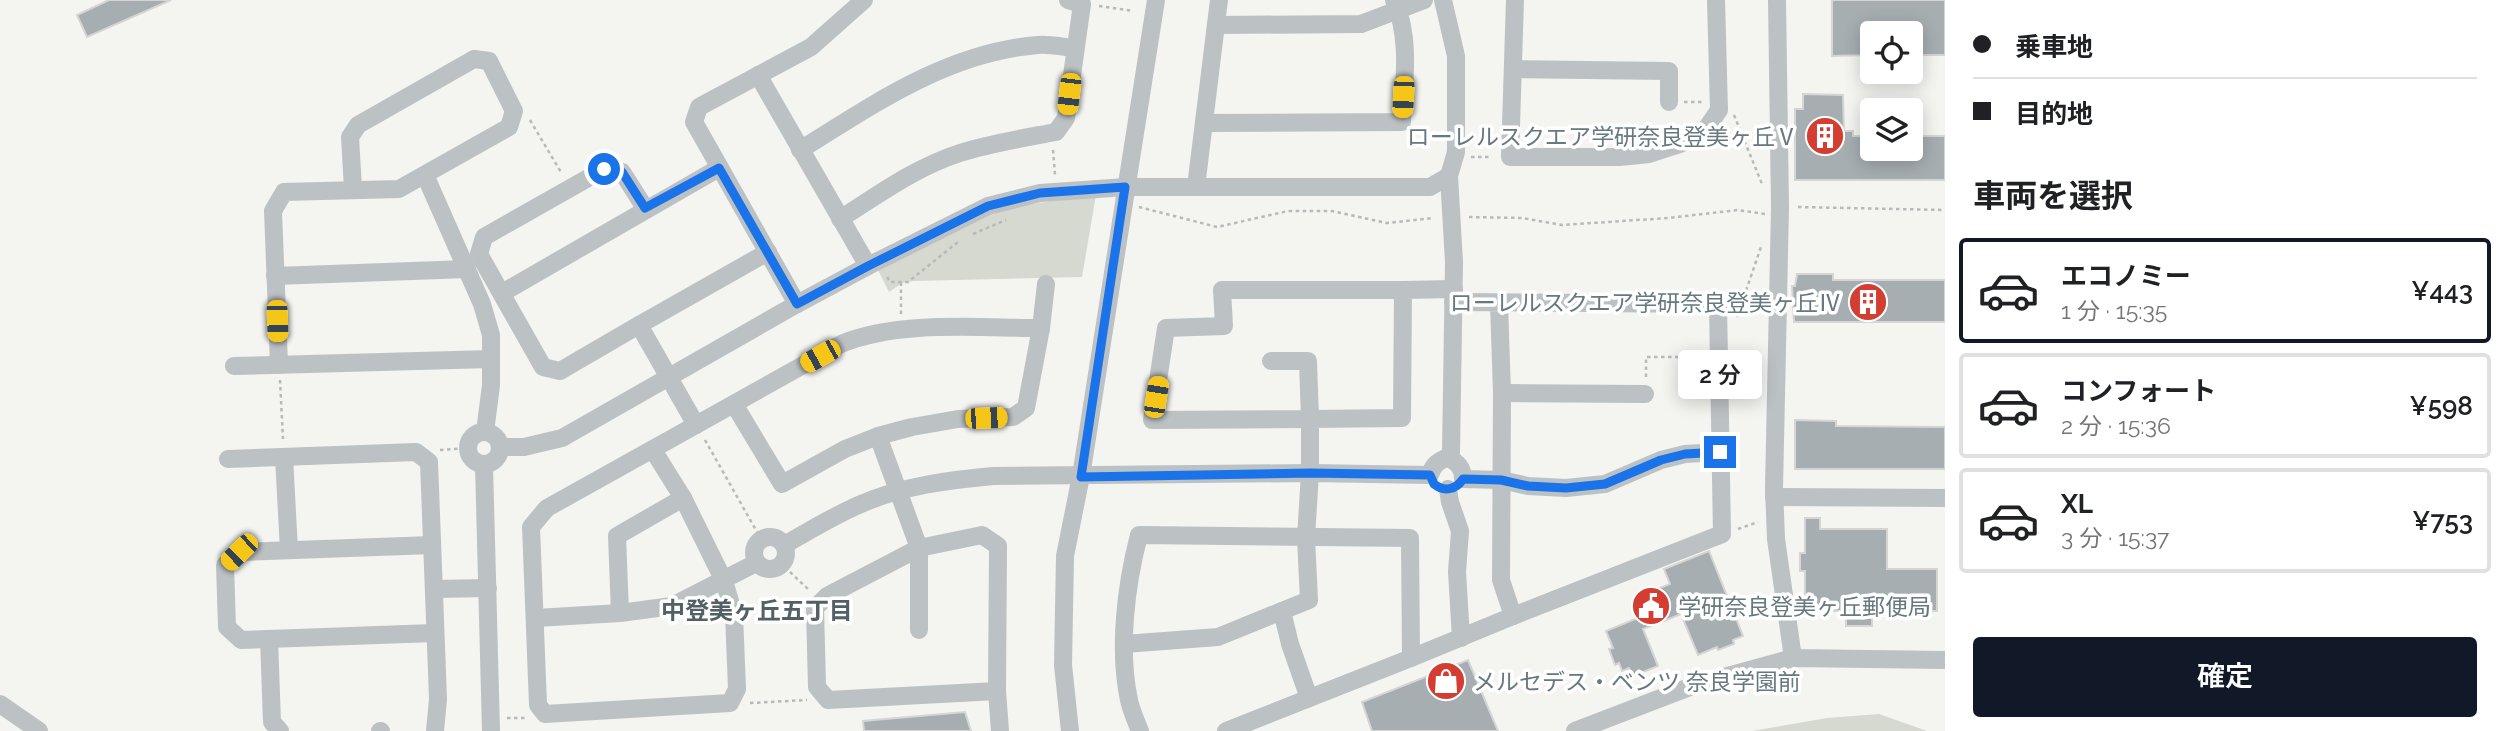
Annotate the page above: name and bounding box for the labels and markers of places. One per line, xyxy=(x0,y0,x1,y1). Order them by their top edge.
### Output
building icon: ローレルスクエア学研奈良登美ヶ丘Ⅴ xyxy=(1804,115,1846,157)
place label: ローレルスクエア学研奈良登美ヶ丘Ⅴ xyxy=(1407,123,1798,150)
building icon: ローレルスクエア学研奈良登美ヶ丘Ⅳ xyxy=(1847,281,1889,323)
place label: ローレルスクエア学研奈良登美ヶ丘Ⅳ xyxy=(1450,289,1841,316)
public building icon: 学研奈良登美ヶ丘郵便局 xyxy=(1630,585,1672,627)
place label: 学研奈良登美ヶ丘郵便局 xyxy=(1678,593,1931,620)
shop icon: メルセデス・ベンツ 奈良学園前 xyxy=(1425,660,1467,702)
place label: メルセデス・ベンツ 奈良学園前 xyxy=(1473,668,1801,695)

